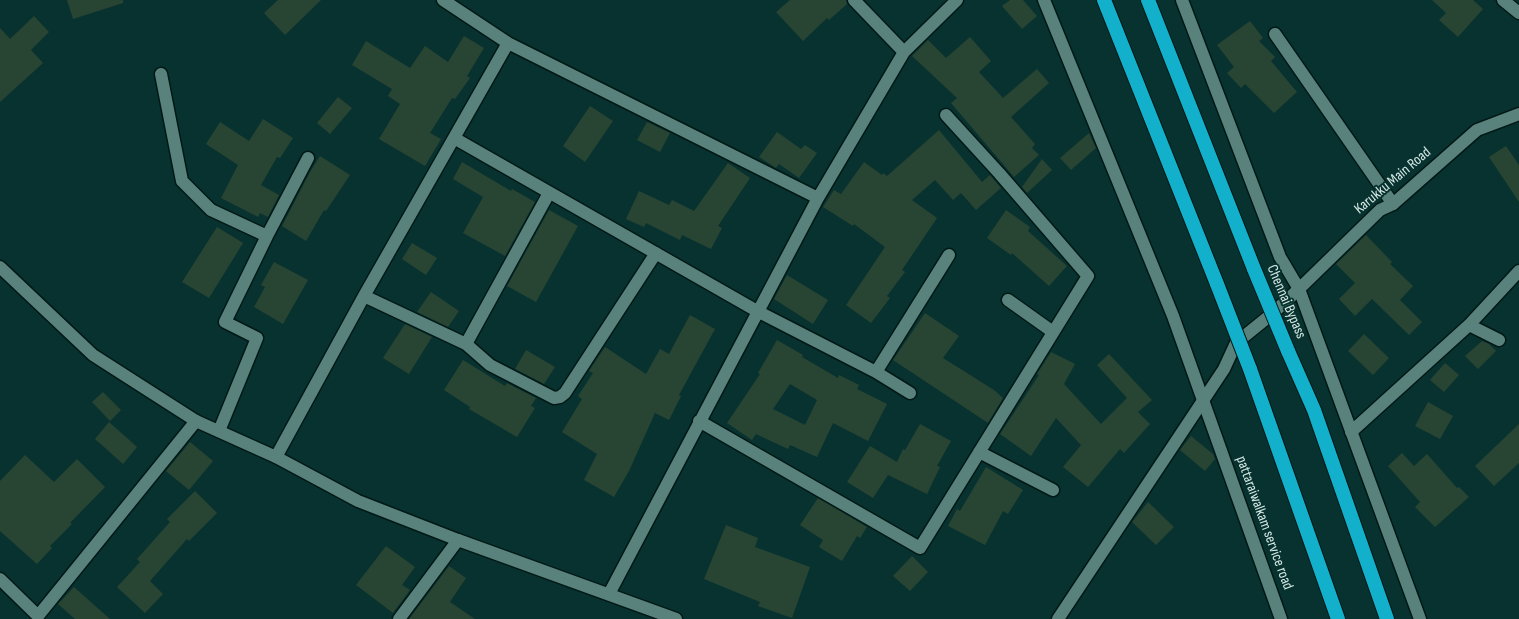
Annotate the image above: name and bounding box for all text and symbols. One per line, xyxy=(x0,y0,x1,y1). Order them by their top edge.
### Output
street label: Karukku Main Road xyxy=(1351,144,1435,218)
street label: Chennai Bypass xyxy=(1262,262,1310,342)
street label: pattaraiwalkam service road xyxy=(1231,454,1297,592)

